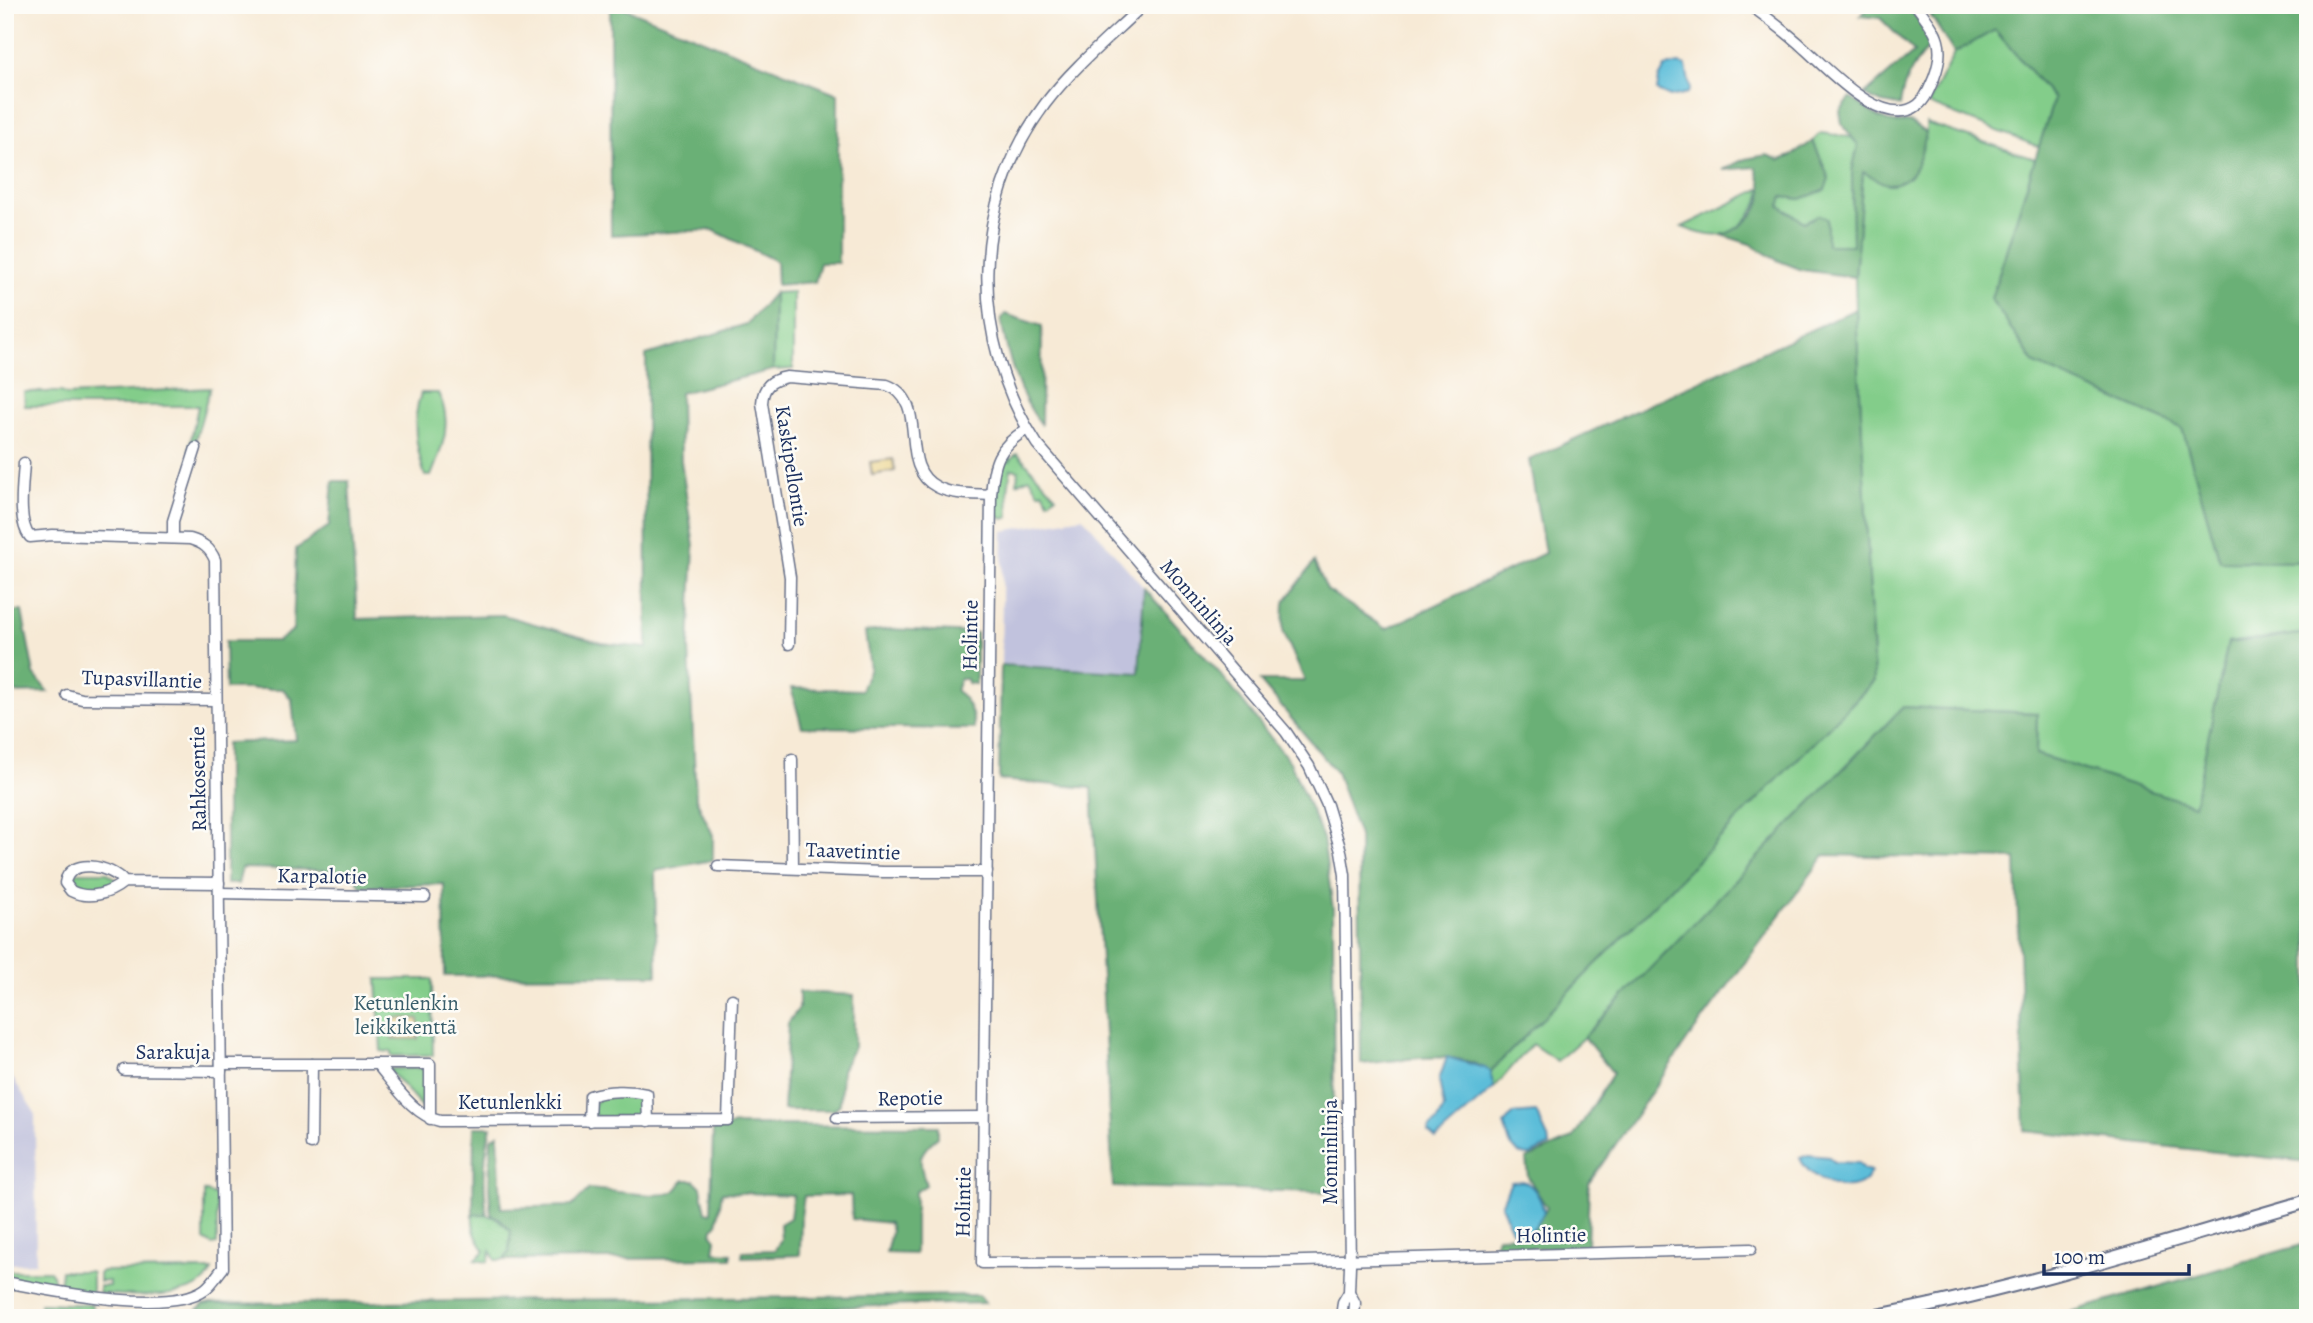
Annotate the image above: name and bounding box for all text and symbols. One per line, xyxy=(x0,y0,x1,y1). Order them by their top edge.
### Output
street label: Kaskipellontie xyxy=(769,403,815,529)
street label: Monninlinja xyxy=(1154,553,1244,651)
street label: Holintie xyxy=(955,599,985,671)
street label: Tupasvillantie xyxy=(81,663,203,695)
street label: Rahkosentie xyxy=(183,726,213,832)
street label: Taavetintie xyxy=(805,835,901,867)
street label: Karpalotie xyxy=(277,861,367,891)
park label: Ketunlenkin leikkikenttä xyxy=(353,989,459,1041)
street label: Sarakuja xyxy=(136,1038,211,1066)
street label: Repotie xyxy=(877,1083,943,1113)
street label: Ketunlenkki xyxy=(458,1088,562,1116)
street label: Monninlinja xyxy=(1316,1099,1344,1205)
street label: Holintie xyxy=(948,1166,978,1238)
street label: Holintie xyxy=(1515,1220,1587,1250)
scale bar xyxy=(2044,1232,2189,1276)
text: 100 m xyxy=(2054,1243,2105,1271)

